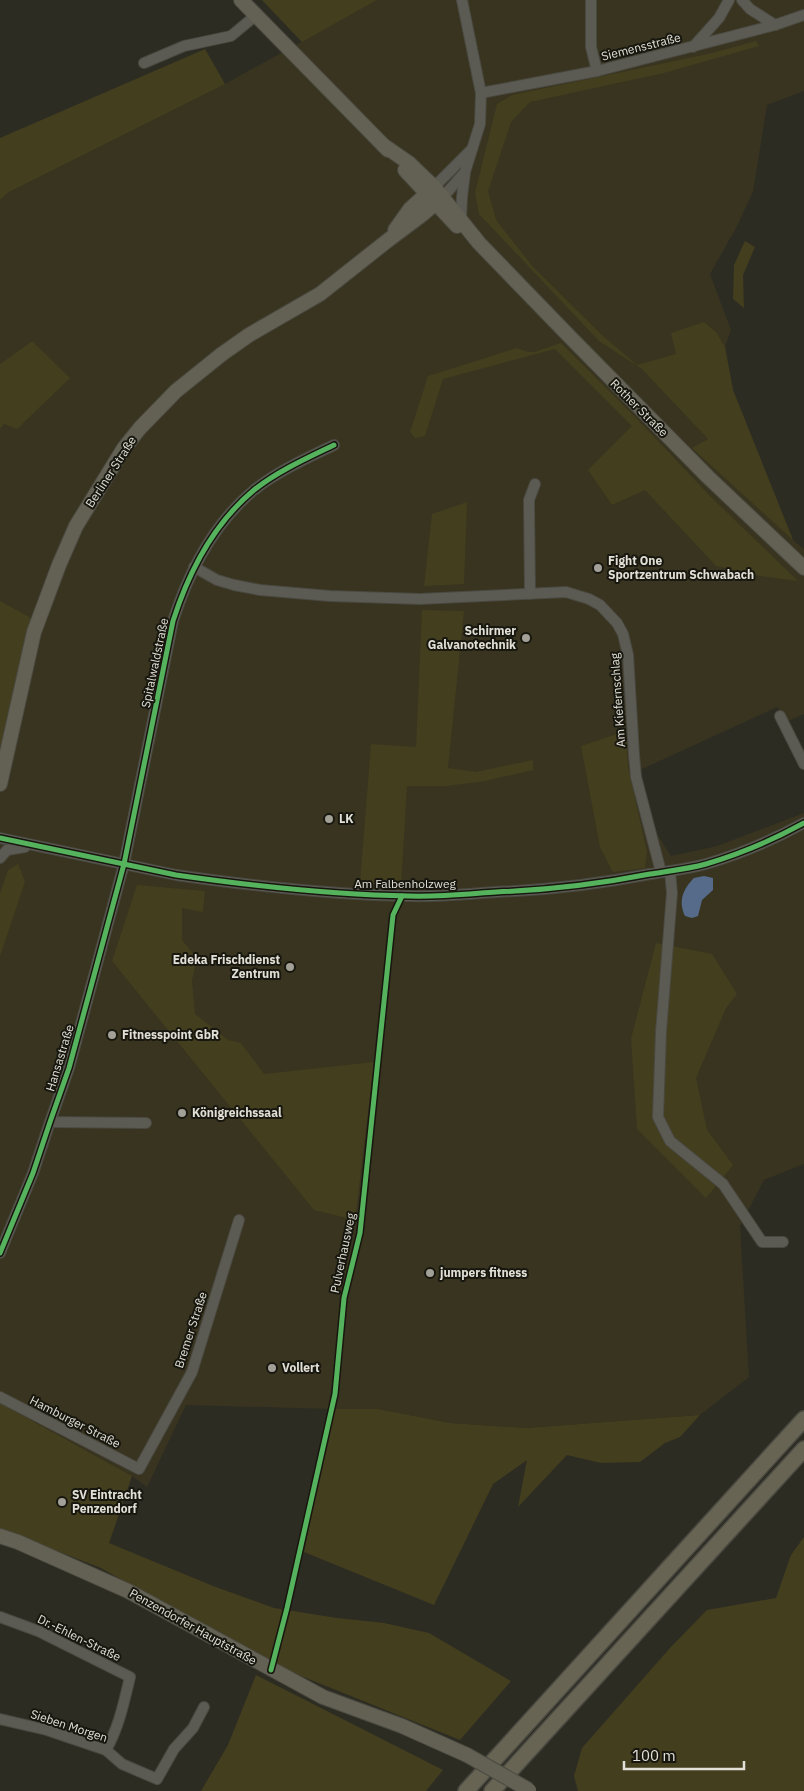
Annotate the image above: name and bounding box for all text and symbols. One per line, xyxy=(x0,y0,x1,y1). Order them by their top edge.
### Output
street label: Siemensstraße xyxy=(600,29,682,64)
street label: Rother Straße xyxy=(607,376,672,440)
street label: Berliner Straße xyxy=(82,433,139,510)
place label: Fight One Sportzentrum Schwabach xyxy=(608,553,754,582)
marker: Fight One Sportzentrum Schwabach xyxy=(592,562,604,574)
street label: Spitalwaldstraße xyxy=(138,616,171,709)
place label: Schirmer Galvanotechnik xyxy=(428,623,516,652)
marker: Schirmer Galvanotechnik xyxy=(520,632,532,644)
street label: Am Kiefernschlag xyxy=(607,652,628,748)
place label: LK xyxy=(339,811,354,826)
marker: LK xyxy=(323,813,335,825)
street label: Am Falbenholzweg xyxy=(354,876,457,891)
place label: Edeka Frischdienst Zentrum xyxy=(173,952,280,981)
marker: Edeka Frischdienst Zentrum xyxy=(284,961,296,973)
street label: Hansastraße xyxy=(42,1022,77,1093)
place label: Fitnesspoint GbR xyxy=(122,1027,219,1042)
marker: Fitnesspoint GbR xyxy=(106,1029,118,1041)
place label: Königreichssaal xyxy=(192,1105,282,1120)
marker: Königreichssaal xyxy=(176,1107,188,1119)
street label: Pulverhausweg xyxy=(327,1211,358,1295)
place label: jumpers fitness xyxy=(439,1265,527,1280)
marker: jumpers fitness xyxy=(424,1267,436,1279)
street label: Bremer Straße xyxy=(171,1289,210,1370)
place label: Vollert xyxy=(282,1360,320,1375)
marker: Vollert xyxy=(266,1362,278,1374)
street label: Hamburger Straße xyxy=(27,1392,123,1451)
place label: SV Eintracht Penzendorf xyxy=(72,1487,142,1516)
marker: SV Eintracht Penzendorf xyxy=(56,1496,68,1508)
street label: Penzendorfer Hauptstraße xyxy=(127,1585,260,1668)
street label: Dr.-Ehlen-Straße xyxy=(35,1611,124,1664)
street label: Sieben Morgen xyxy=(29,1706,110,1745)
scale bar xyxy=(624,1738,744,1770)
text: 100 m xyxy=(632,1746,676,1765)

